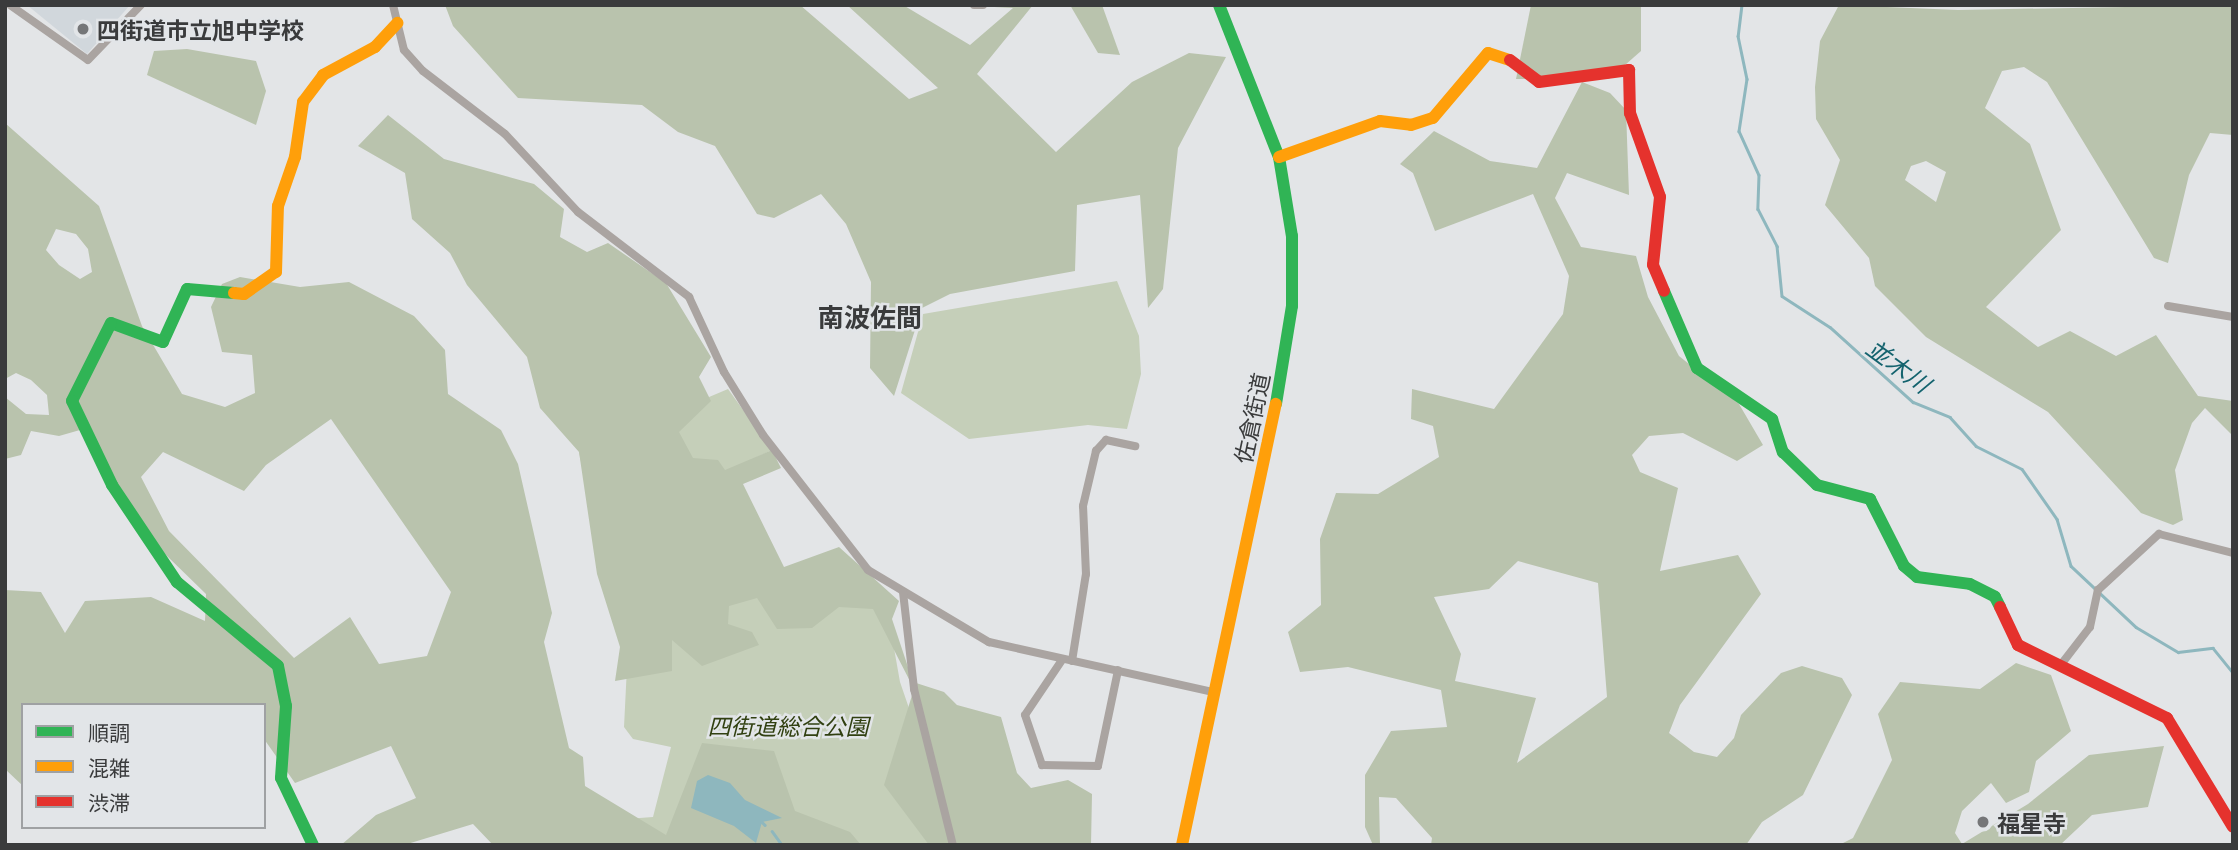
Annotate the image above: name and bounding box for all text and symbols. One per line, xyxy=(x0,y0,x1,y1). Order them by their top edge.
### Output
place label: 四街道市立旭中学校 xyxy=(97,15,304,43)
marker: 四街道市立旭中学校 xyxy=(75,21,91,37)
district label: 南波佐間 xyxy=(818,300,922,332)
water label: 並木川 xyxy=(1861,332,1937,398)
street label: 佐倉街道 xyxy=(1228,370,1274,466)
legend xyxy=(21,703,266,829)
park label: 四街道総合公園 xyxy=(708,711,868,739)
text: 順調 xyxy=(88,716,130,747)
text: 混雑 xyxy=(88,751,130,782)
text: 渋滞 xyxy=(88,786,130,817)
place label: 福星寺 xyxy=(1997,808,2066,836)
marker: 福星寺 xyxy=(1975,814,1991,830)

